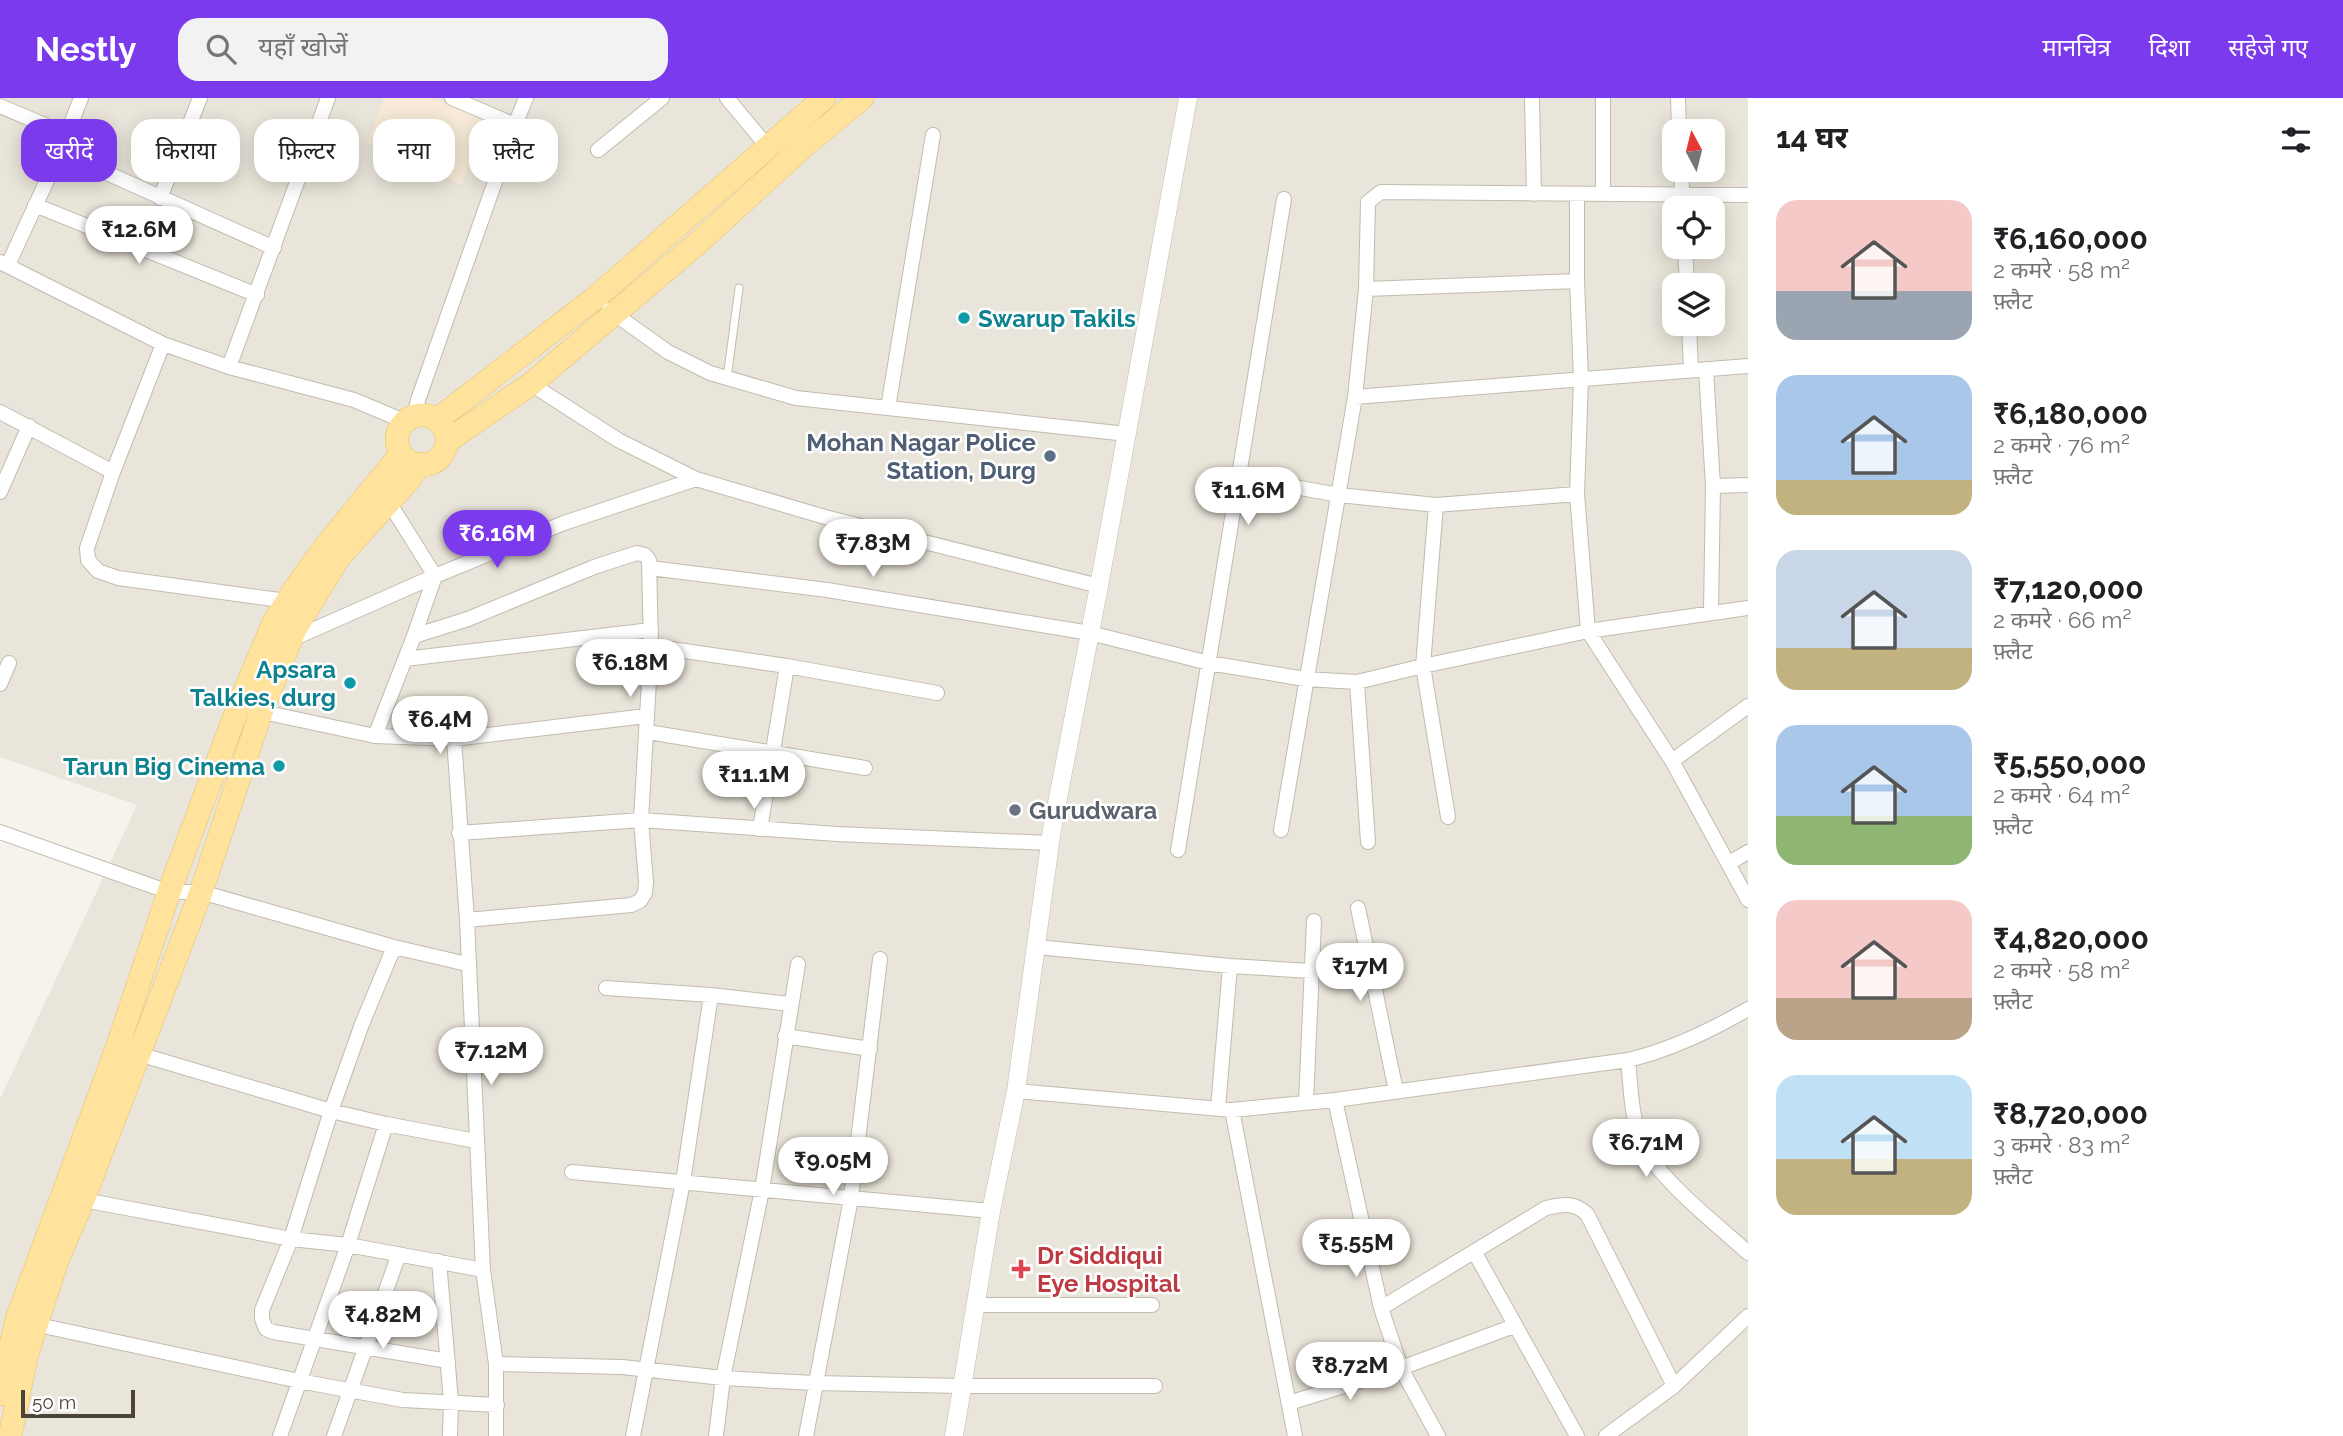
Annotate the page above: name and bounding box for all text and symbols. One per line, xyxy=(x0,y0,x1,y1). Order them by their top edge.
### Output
search box xyxy=(178,18,668,81)
text: Nestly xyxy=(35,30,136,69)
icon: search xyxy=(202,30,240,68)
text: यहाँ खोजें xyxy=(258,32,348,62)
text: मानचित्र xyxy=(2042,33,2111,62)
text: दिशा xyxy=(2149,33,2190,62)
text: सहेजे गए xyxy=(2228,33,2308,62)
chip: खरीदें xyxy=(21,119,117,182)
chip: किराया xyxy=(131,119,240,182)
chip: फ़िल्टर xyxy=(254,119,359,182)
chip: नया xyxy=(373,119,455,182)
chip: फ़्लैट xyxy=(469,119,558,182)
north arrow xyxy=(1662,119,1726,182)
map controls xyxy=(1662,119,1725,336)
text: 14 घर xyxy=(1776,120,1848,155)
icon: filters xyxy=(2277,121,2315,159)
button: locate xyxy=(1662,196,1725,259)
pin: ₹12.6M xyxy=(82,206,196,266)
text: ₹12.6M xyxy=(101,215,177,242)
text: ₹6,160,000 xyxy=(1993,221,2148,256)
icon: home xyxy=(1832,228,1916,312)
text: 2 कमरे · 58 m² xyxy=(1993,256,2130,283)
button: layers xyxy=(1662,273,1725,336)
text: फ़्लैट xyxy=(1993,287,2033,314)
place label: Swarup Takils xyxy=(978,304,1136,333)
marker: Swarup Takils xyxy=(956,310,972,326)
text: ₹6,180,000 xyxy=(1993,396,2148,431)
icon: home xyxy=(1832,403,1916,487)
place label: Mohan Nagar Police Station, Durg xyxy=(806,428,1036,485)
text: 2 कमरे · 76 m² xyxy=(1993,431,2130,458)
marker: Mohan Nagar Police Station, Durg xyxy=(1042,448,1058,464)
text: फ़्लैट xyxy=(1993,462,2033,489)
pin: ₹11.6M xyxy=(1191,468,1305,527)
text: ₹11.6M xyxy=(1211,476,1285,503)
pin: ₹6.16M xyxy=(440,510,554,570)
text: ₹6.16M xyxy=(459,519,535,546)
pin: ₹7.83M xyxy=(816,519,930,579)
text: ₹7.83M xyxy=(835,528,911,555)
text: ₹7,120,000 xyxy=(1993,571,2144,606)
icon: home xyxy=(1832,578,1916,662)
text: 2 कमरे · 66 m² xyxy=(1993,606,2131,633)
text: फ़्लैट xyxy=(1993,637,2033,664)
pin: ₹6.18M xyxy=(573,640,687,699)
text: ₹6.18M xyxy=(592,648,668,675)
place label: Apsara Talkies, durg xyxy=(190,655,336,712)
marker: Apsara Talkies, durg xyxy=(342,675,358,691)
pin: ₹6.4M xyxy=(391,696,489,756)
text: ₹6.4M xyxy=(408,705,472,732)
text: ₹5,550,000 xyxy=(1993,746,2147,781)
place label: Tarun Big Cinema xyxy=(63,752,265,781)
pin: ₹11.1M xyxy=(697,752,811,811)
icon: home xyxy=(1832,753,1916,837)
marker: Tarun Big Cinema xyxy=(271,758,287,774)
text: ₹11.1M xyxy=(718,760,790,787)
text: 2 कमरे · 64 m² xyxy=(1993,781,2130,808)
place label: Gurudwara xyxy=(1029,796,1158,825)
marker: Gurudwara xyxy=(1007,802,1023,818)
text: फ़्लैट xyxy=(1993,812,2033,839)
text: ₹4,820,000 xyxy=(1993,921,2149,956)
icon: home xyxy=(1832,928,1916,1012)
pin: ₹17M xyxy=(1319,944,1401,1003)
text: ₹17M xyxy=(1332,952,1388,979)
text: 2 कमरे · 58 m² xyxy=(1993,956,2130,983)
text: फ़्लैट xyxy=(1993,987,2033,1014)
pin: ₹7.12M xyxy=(434,1028,548,1087)
text: ₹7.12M xyxy=(454,1036,528,1063)
text: ₹8,720,000 xyxy=(1993,1096,2148,1131)
icon: home xyxy=(1832,1103,1916,1187)
pin: ₹6.71M xyxy=(1589,1119,1703,1179)
text: ₹6.71M xyxy=(1608,1128,1684,1155)
text: 3 कमरे · 83 m² xyxy=(1993,1131,2130,1158)
pin: ₹9.05M xyxy=(776,1138,890,1197)
text: ₹9.05M xyxy=(794,1146,872,1173)
text: फ़्लैट xyxy=(1993,1162,2033,1189)
pin: ₹5.55M xyxy=(1299,1220,1413,1279)
text: ₹5.55M xyxy=(1318,1228,1394,1255)
place label: Dr Siddiqui Eye Hospital xyxy=(1037,1241,1181,1298)
marker: Dr Siddiqui Eye Hospital xyxy=(1011,1259,1031,1279)
pin: ₹4.82M xyxy=(326,1292,440,1351)
text: ₹4.82M xyxy=(344,1300,422,1327)
pin: ₹8.72M xyxy=(1293,1342,1407,1402)
text: ₹8.72M xyxy=(1312,1351,1388,1378)
scale bar xyxy=(21,1387,135,1419)
text: 50 m xyxy=(32,1391,76,1413)

